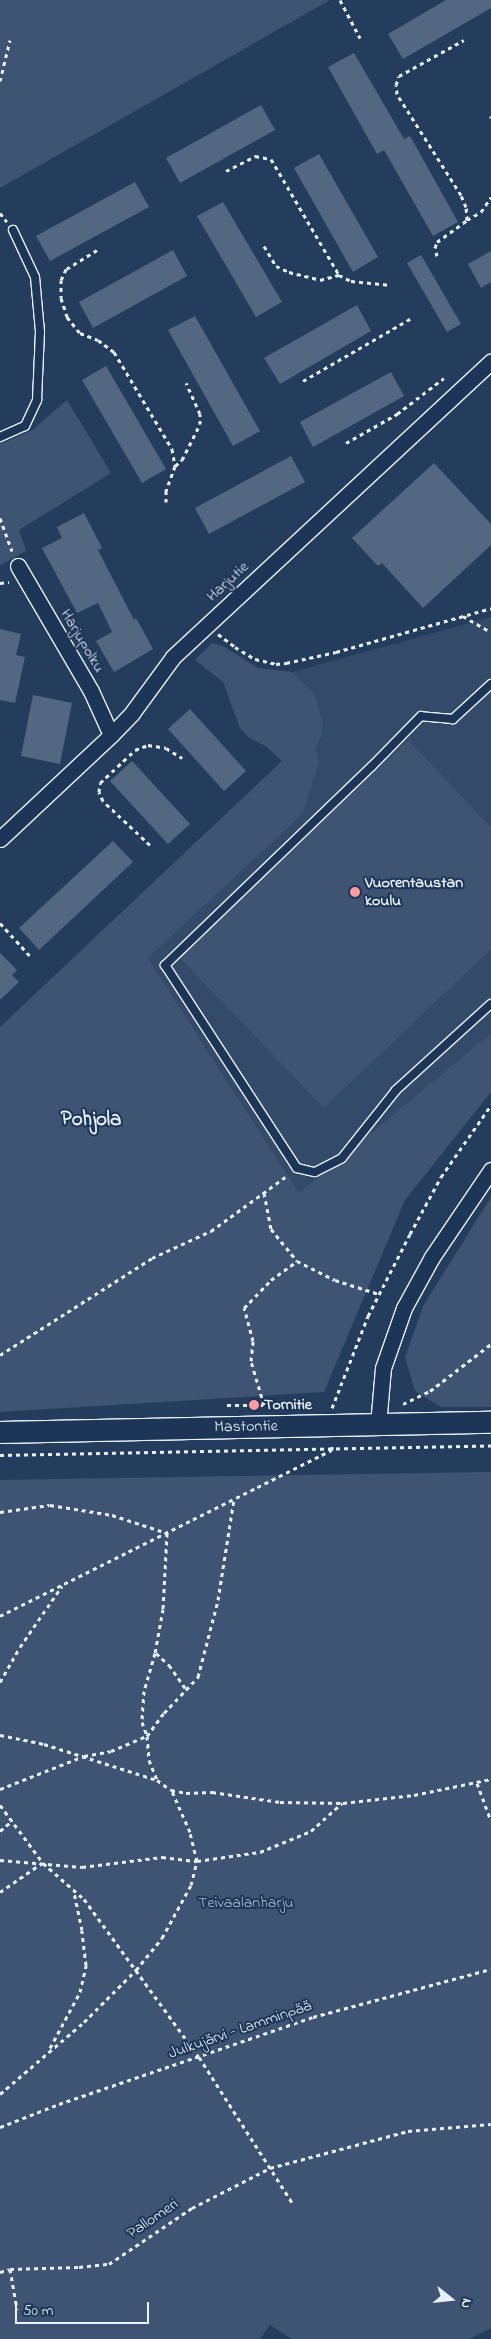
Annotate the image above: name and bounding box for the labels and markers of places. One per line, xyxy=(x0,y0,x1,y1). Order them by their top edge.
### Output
place label: Vuorentaustan koulu xyxy=(365,873,463,911)
marker: Vuorentaustan koulu xyxy=(349,886,361,898)
place label: Tornitie xyxy=(264,1395,312,1415)
marker: Tornitie xyxy=(248,1399,260,1411)

